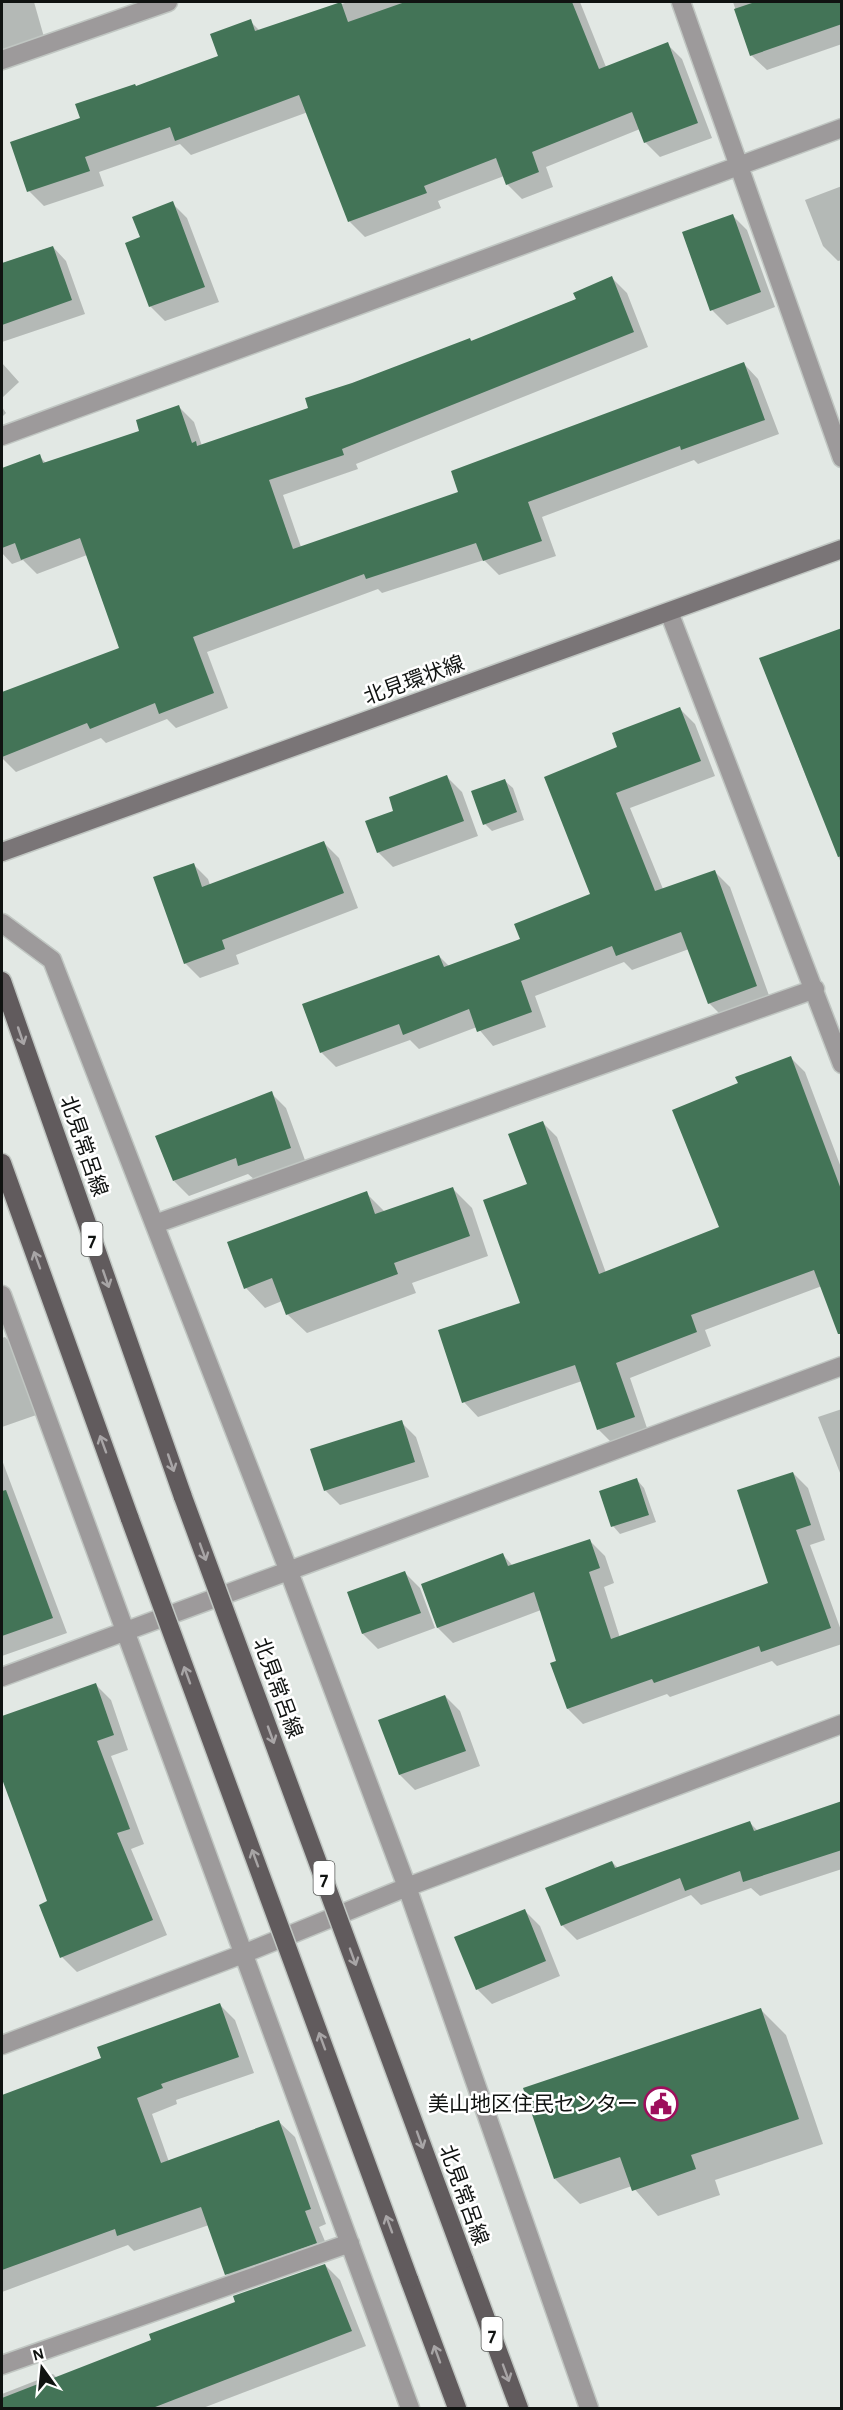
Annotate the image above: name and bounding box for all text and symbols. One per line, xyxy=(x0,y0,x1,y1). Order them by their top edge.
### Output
street label: 北見環状線 xyxy=(361,652,467,708)
one-way arrow xyxy=(16,1026,27,1045)
street label: 北見常呂線 xyxy=(57,1093,111,1199)
road number: 7 xyxy=(82,1222,103,1256)
one-way arrow xyxy=(30,1252,41,1270)
one-way arrow xyxy=(102,1270,113,1288)
one-way arrow xyxy=(97,1435,108,1454)
one-way arrow xyxy=(167,1454,178,1472)
one-way arrow xyxy=(198,1542,209,1560)
street label: 北見常呂線 xyxy=(250,1635,306,1741)
one-way arrow xyxy=(181,1666,192,1685)
one-way arrow xyxy=(266,1725,277,1743)
one-way arrow xyxy=(248,1849,259,1868)
road number: 7 xyxy=(314,1861,334,1895)
one-way arrow xyxy=(348,1947,359,1966)
one-way arrow xyxy=(315,2032,326,2051)
public building icon: 美山地区住民センター xyxy=(643,2086,679,2122)
place label: 美山地区住民センター xyxy=(428,2093,638,2115)
one-way arrow xyxy=(415,2130,426,2149)
street label: 北見常呂線 xyxy=(436,2142,492,2248)
one-way arrow xyxy=(383,2215,394,2234)
road number: 7 xyxy=(482,2317,502,2351)
north arrow xyxy=(12,2338,72,2398)
text: N xyxy=(31,2345,46,2364)
one-way arrow xyxy=(431,2345,442,2364)
one-way arrow xyxy=(502,2363,513,2382)

